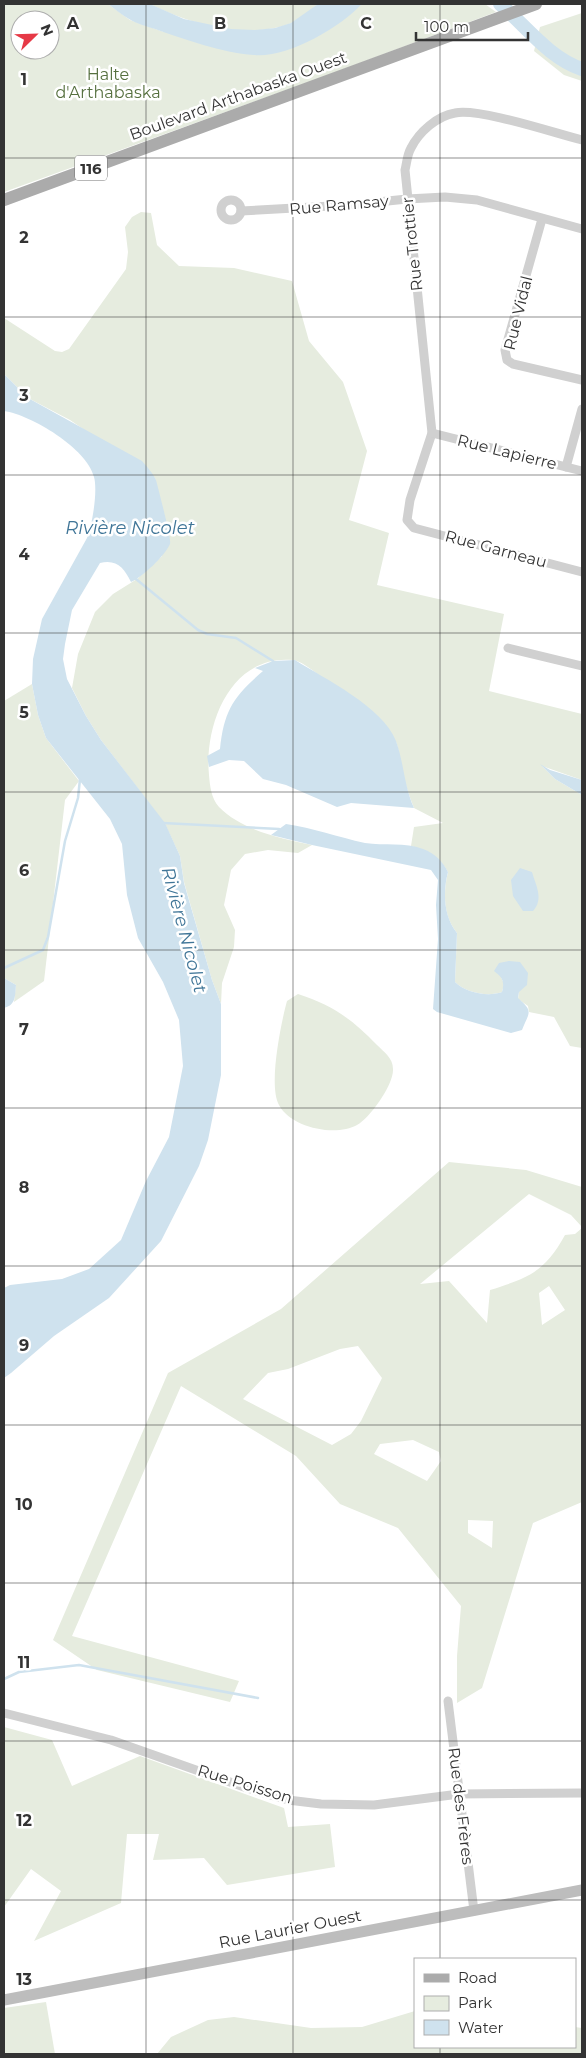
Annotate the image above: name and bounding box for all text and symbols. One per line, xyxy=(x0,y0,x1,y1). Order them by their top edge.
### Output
north arrow xyxy=(10,10,60,60)
scale bar xyxy=(416,10,528,42)
text: A xyxy=(66,14,80,33)
text: B xyxy=(214,14,226,33)
text: C xyxy=(360,14,372,33)
text: 100 m xyxy=(424,17,469,36)
text: N xyxy=(36,21,57,39)
street label: Boulevard Arthabaska Ouest xyxy=(127,48,350,144)
park label: Halte d'Arthabaska xyxy=(55,65,161,102)
text: 1 xyxy=(21,70,27,89)
road number: 116 xyxy=(75,156,107,180)
street label: Rue Ramsay xyxy=(289,191,390,219)
street label: Rue Trottier xyxy=(398,196,426,292)
text: 2 xyxy=(19,228,29,247)
street label: Rue Vidal xyxy=(500,274,536,352)
text: 3 xyxy=(18,386,29,405)
street label: Rue Lapierre xyxy=(455,430,559,474)
water label: Rivière Nicolet xyxy=(65,517,196,539)
street label: Rue Garneau xyxy=(443,526,549,572)
text: 4 xyxy=(18,545,30,564)
text: 5 xyxy=(19,703,29,722)
text: 6 xyxy=(19,861,29,880)
water label: Rivière Nicolet xyxy=(157,865,212,996)
text: 7 xyxy=(19,1020,29,1039)
text: 8 xyxy=(19,1178,29,1197)
text: 9 xyxy=(19,1336,29,1355)
text: 10 xyxy=(15,1495,33,1514)
text: 11 xyxy=(18,1653,30,1672)
street label: Rue des Frères xyxy=(444,1746,478,1866)
street label: Rue Poisson xyxy=(195,1761,295,1807)
text: 12 xyxy=(16,1811,32,1830)
street label: Rue Laurier Ouest xyxy=(217,1906,363,1952)
legend xyxy=(414,1958,576,2048)
text: Road xyxy=(458,1968,497,1987)
text: 13 xyxy=(16,1970,32,1989)
text: Park xyxy=(458,1993,492,2012)
text: Water xyxy=(458,2018,504,2037)

